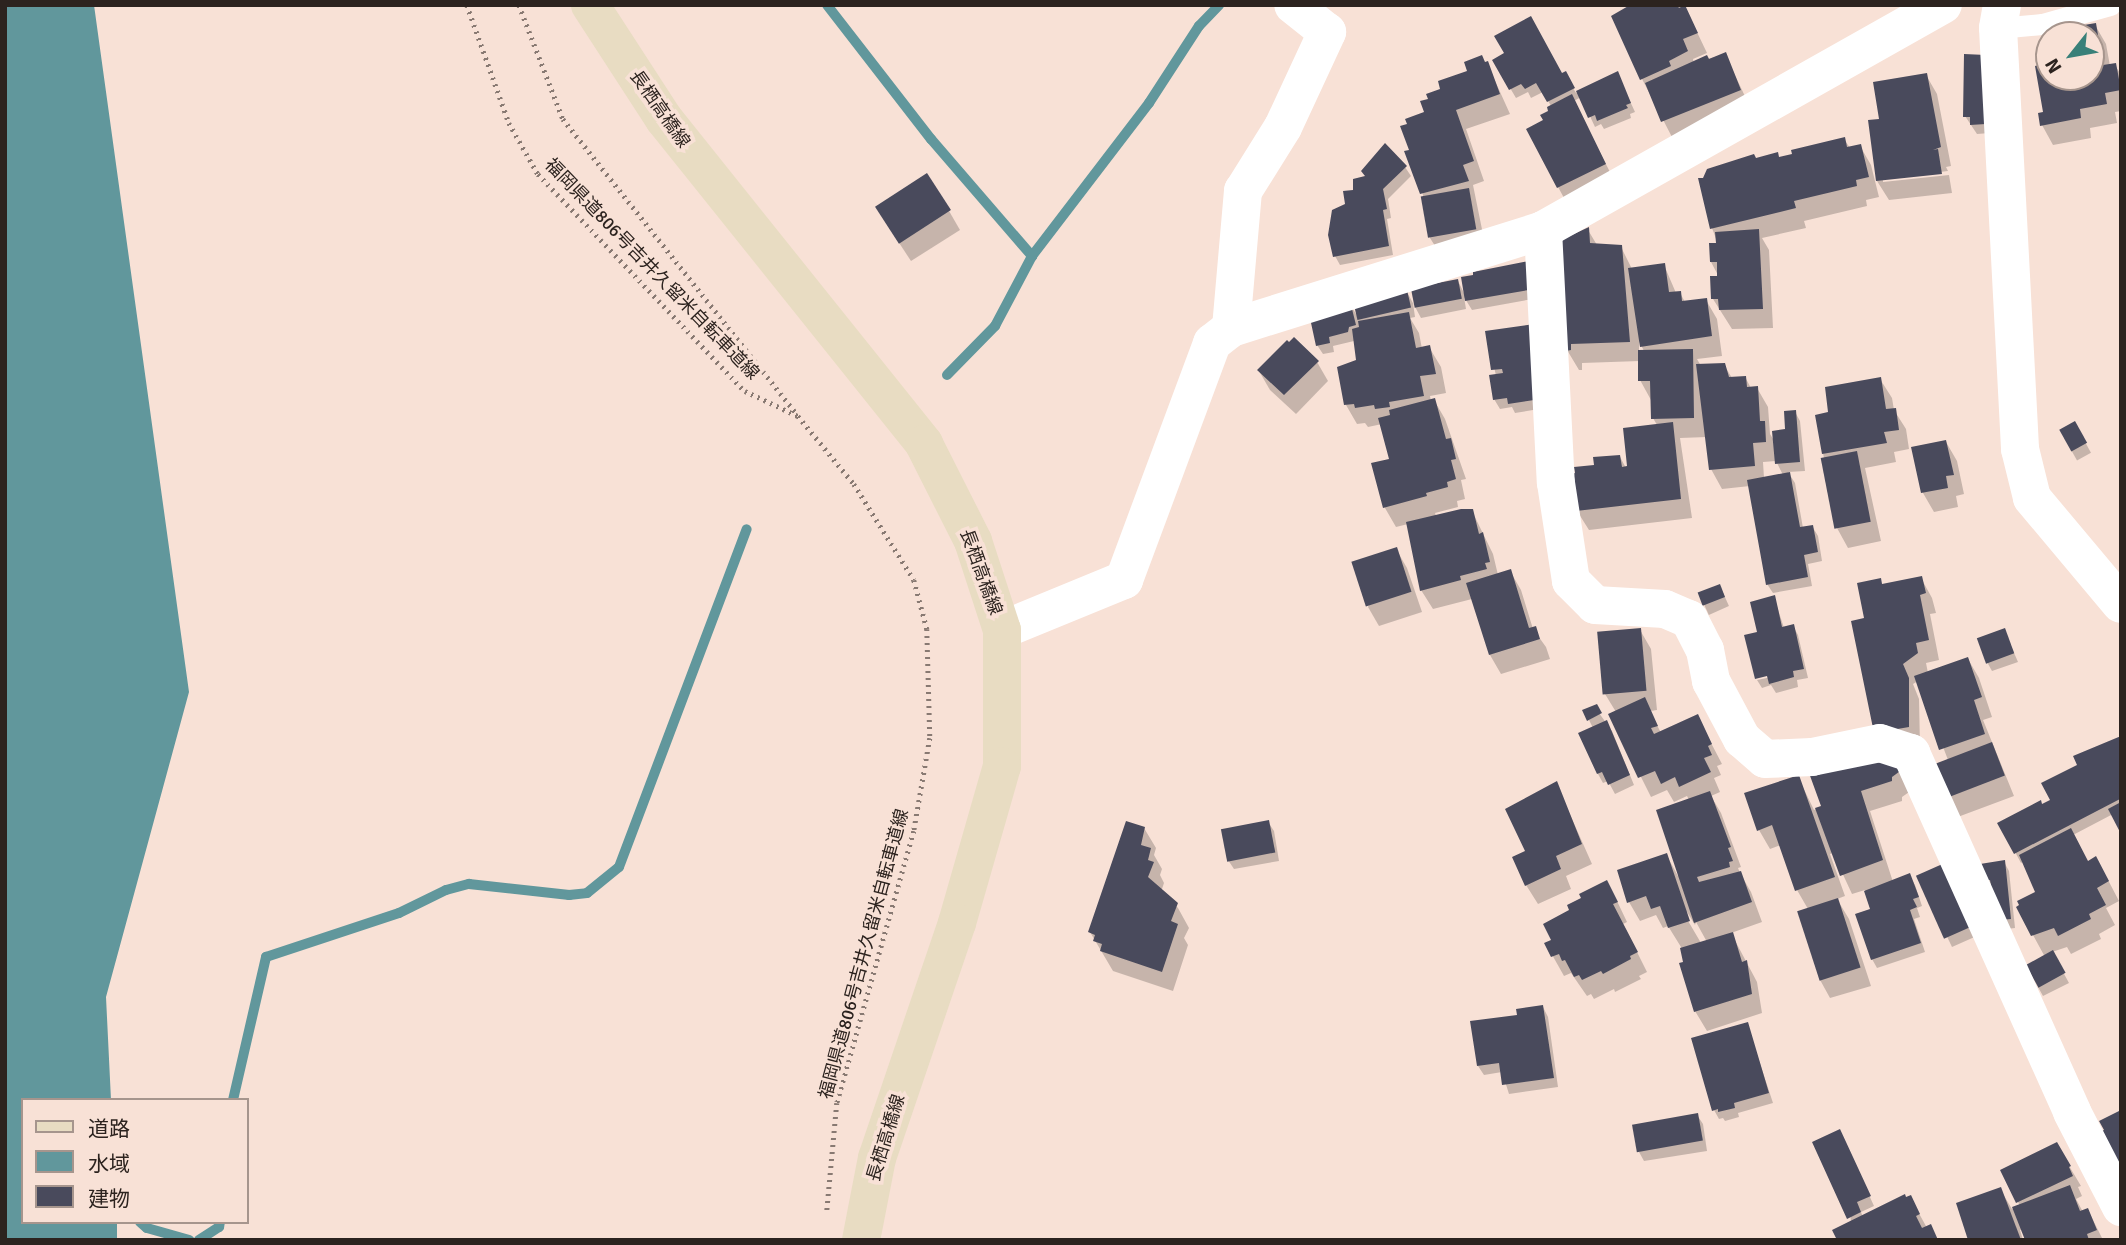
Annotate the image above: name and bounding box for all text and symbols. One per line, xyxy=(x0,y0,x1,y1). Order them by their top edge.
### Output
north arrow xyxy=(2035,21,2105,91)
text: N xyxy=(2040,54,2067,78)
street label: 長栖高橋線 xyxy=(625,66,695,152)
street label: 福岡県道806号吉井久留米自転車道線 xyxy=(540,154,764,384)
street label: 長栖高橋線 xyxy=(955,526,1007,618)
street label: 福岡県道806号吉井久留米自転車道線 xyxy=(815,807,913,1101)
street label: 長栖高橋線 xyxy=(863,1092,909,1184)
legend xyxy=(21,1098,248,1224)
text: 道路 xyxy=(88,1116,130,1142)
text: 水域 xyxy=(88,1151,130,1177)
text: 建物 xyxy=(88,1186,130,1212)

